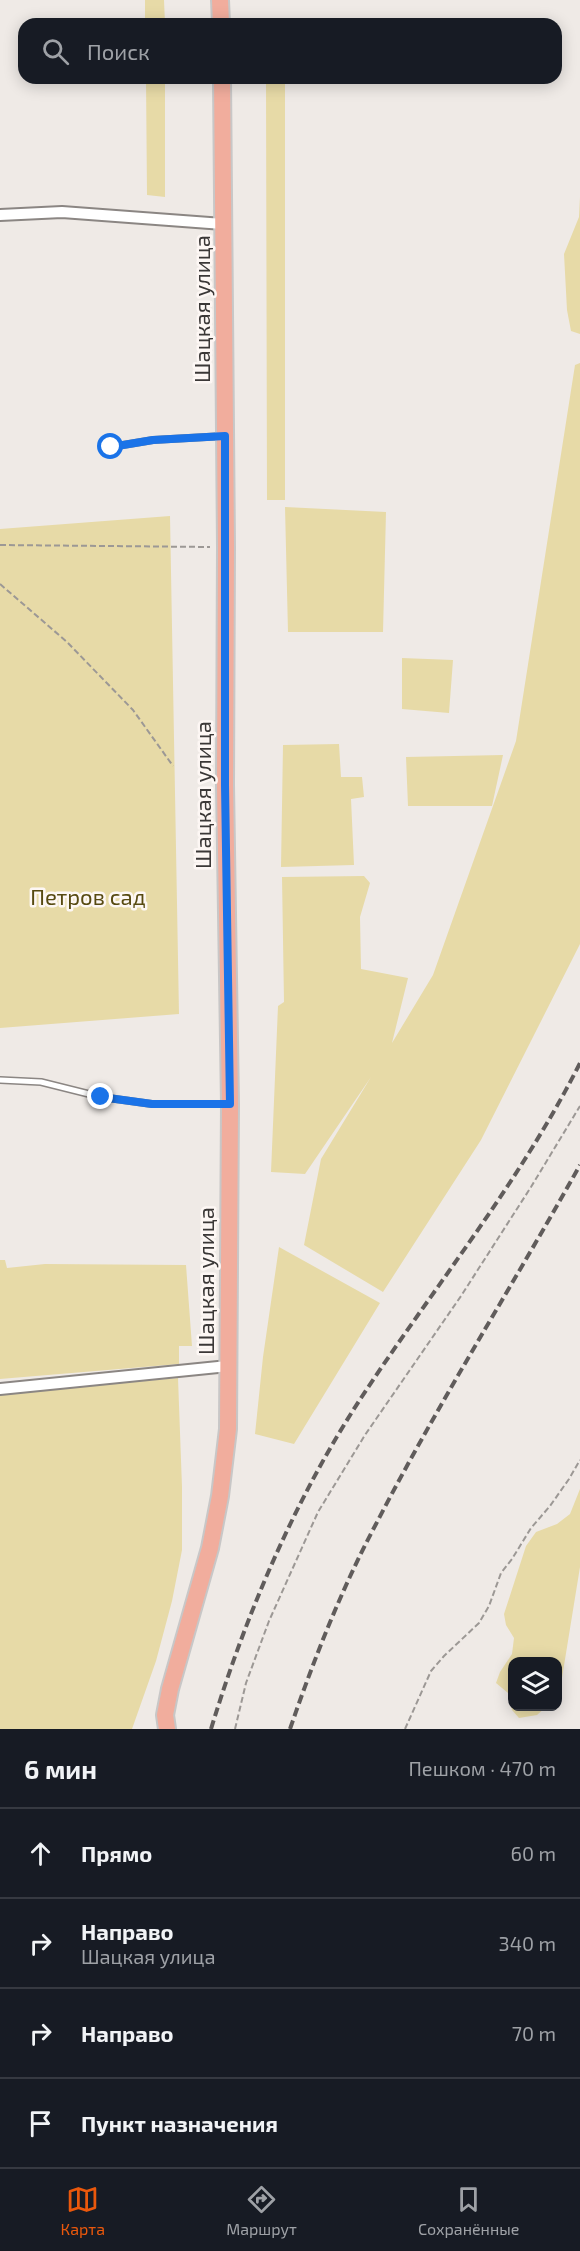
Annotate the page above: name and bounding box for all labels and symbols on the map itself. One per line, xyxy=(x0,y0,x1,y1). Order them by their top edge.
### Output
street label: Шацкая улица xyxy=(188,235,215,383)
route start xyxy=(97,433,123,459)
street label: Шацкая улица xyxy=(189,721,216,869)
park label: Петров сад xyxy=(30,883,146,909)
route end xyxy=(87,1083,113,1109)
street label: Шацкая улица xyxy=(192,1207,219,1355)

